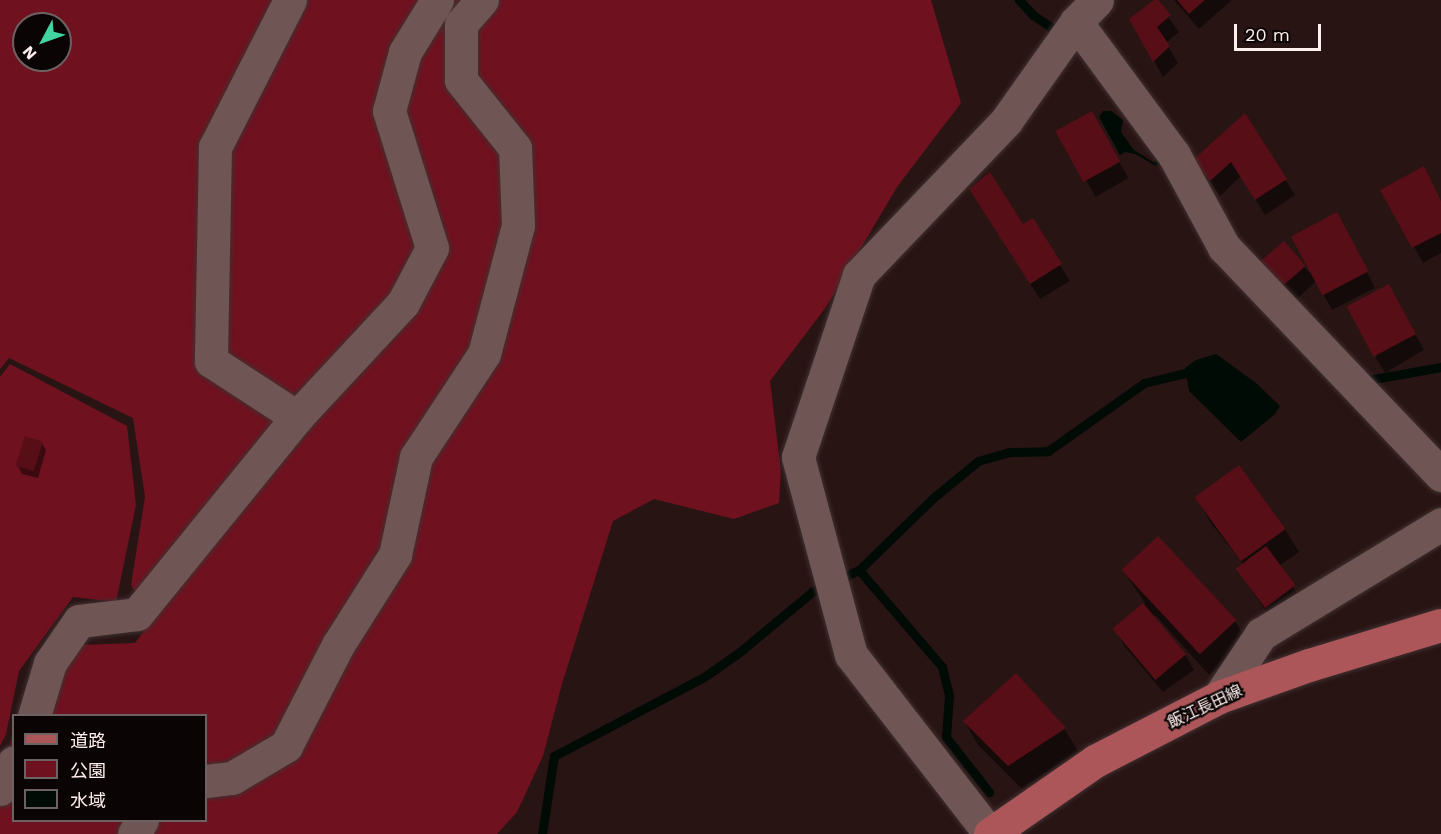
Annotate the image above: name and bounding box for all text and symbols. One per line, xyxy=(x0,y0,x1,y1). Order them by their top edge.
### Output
north arrow xyxy=(12,12,72,72)
scale bar xyxy=(1237,12,1324,50)
text: 20 m xyxy=(1245,24,1290,45)
text: N xyxy=(18,42,41,64)
street label: 飯江長田線 xyxy=(1165,681,1245,733)
legend xyxy=(12,714,207,822)
text: 道路 xyxy=(70,730,106,751)
text: 公園 xyxy=(70,760,106,781)
text: 水域 xyxy=(70,790,106,811)

